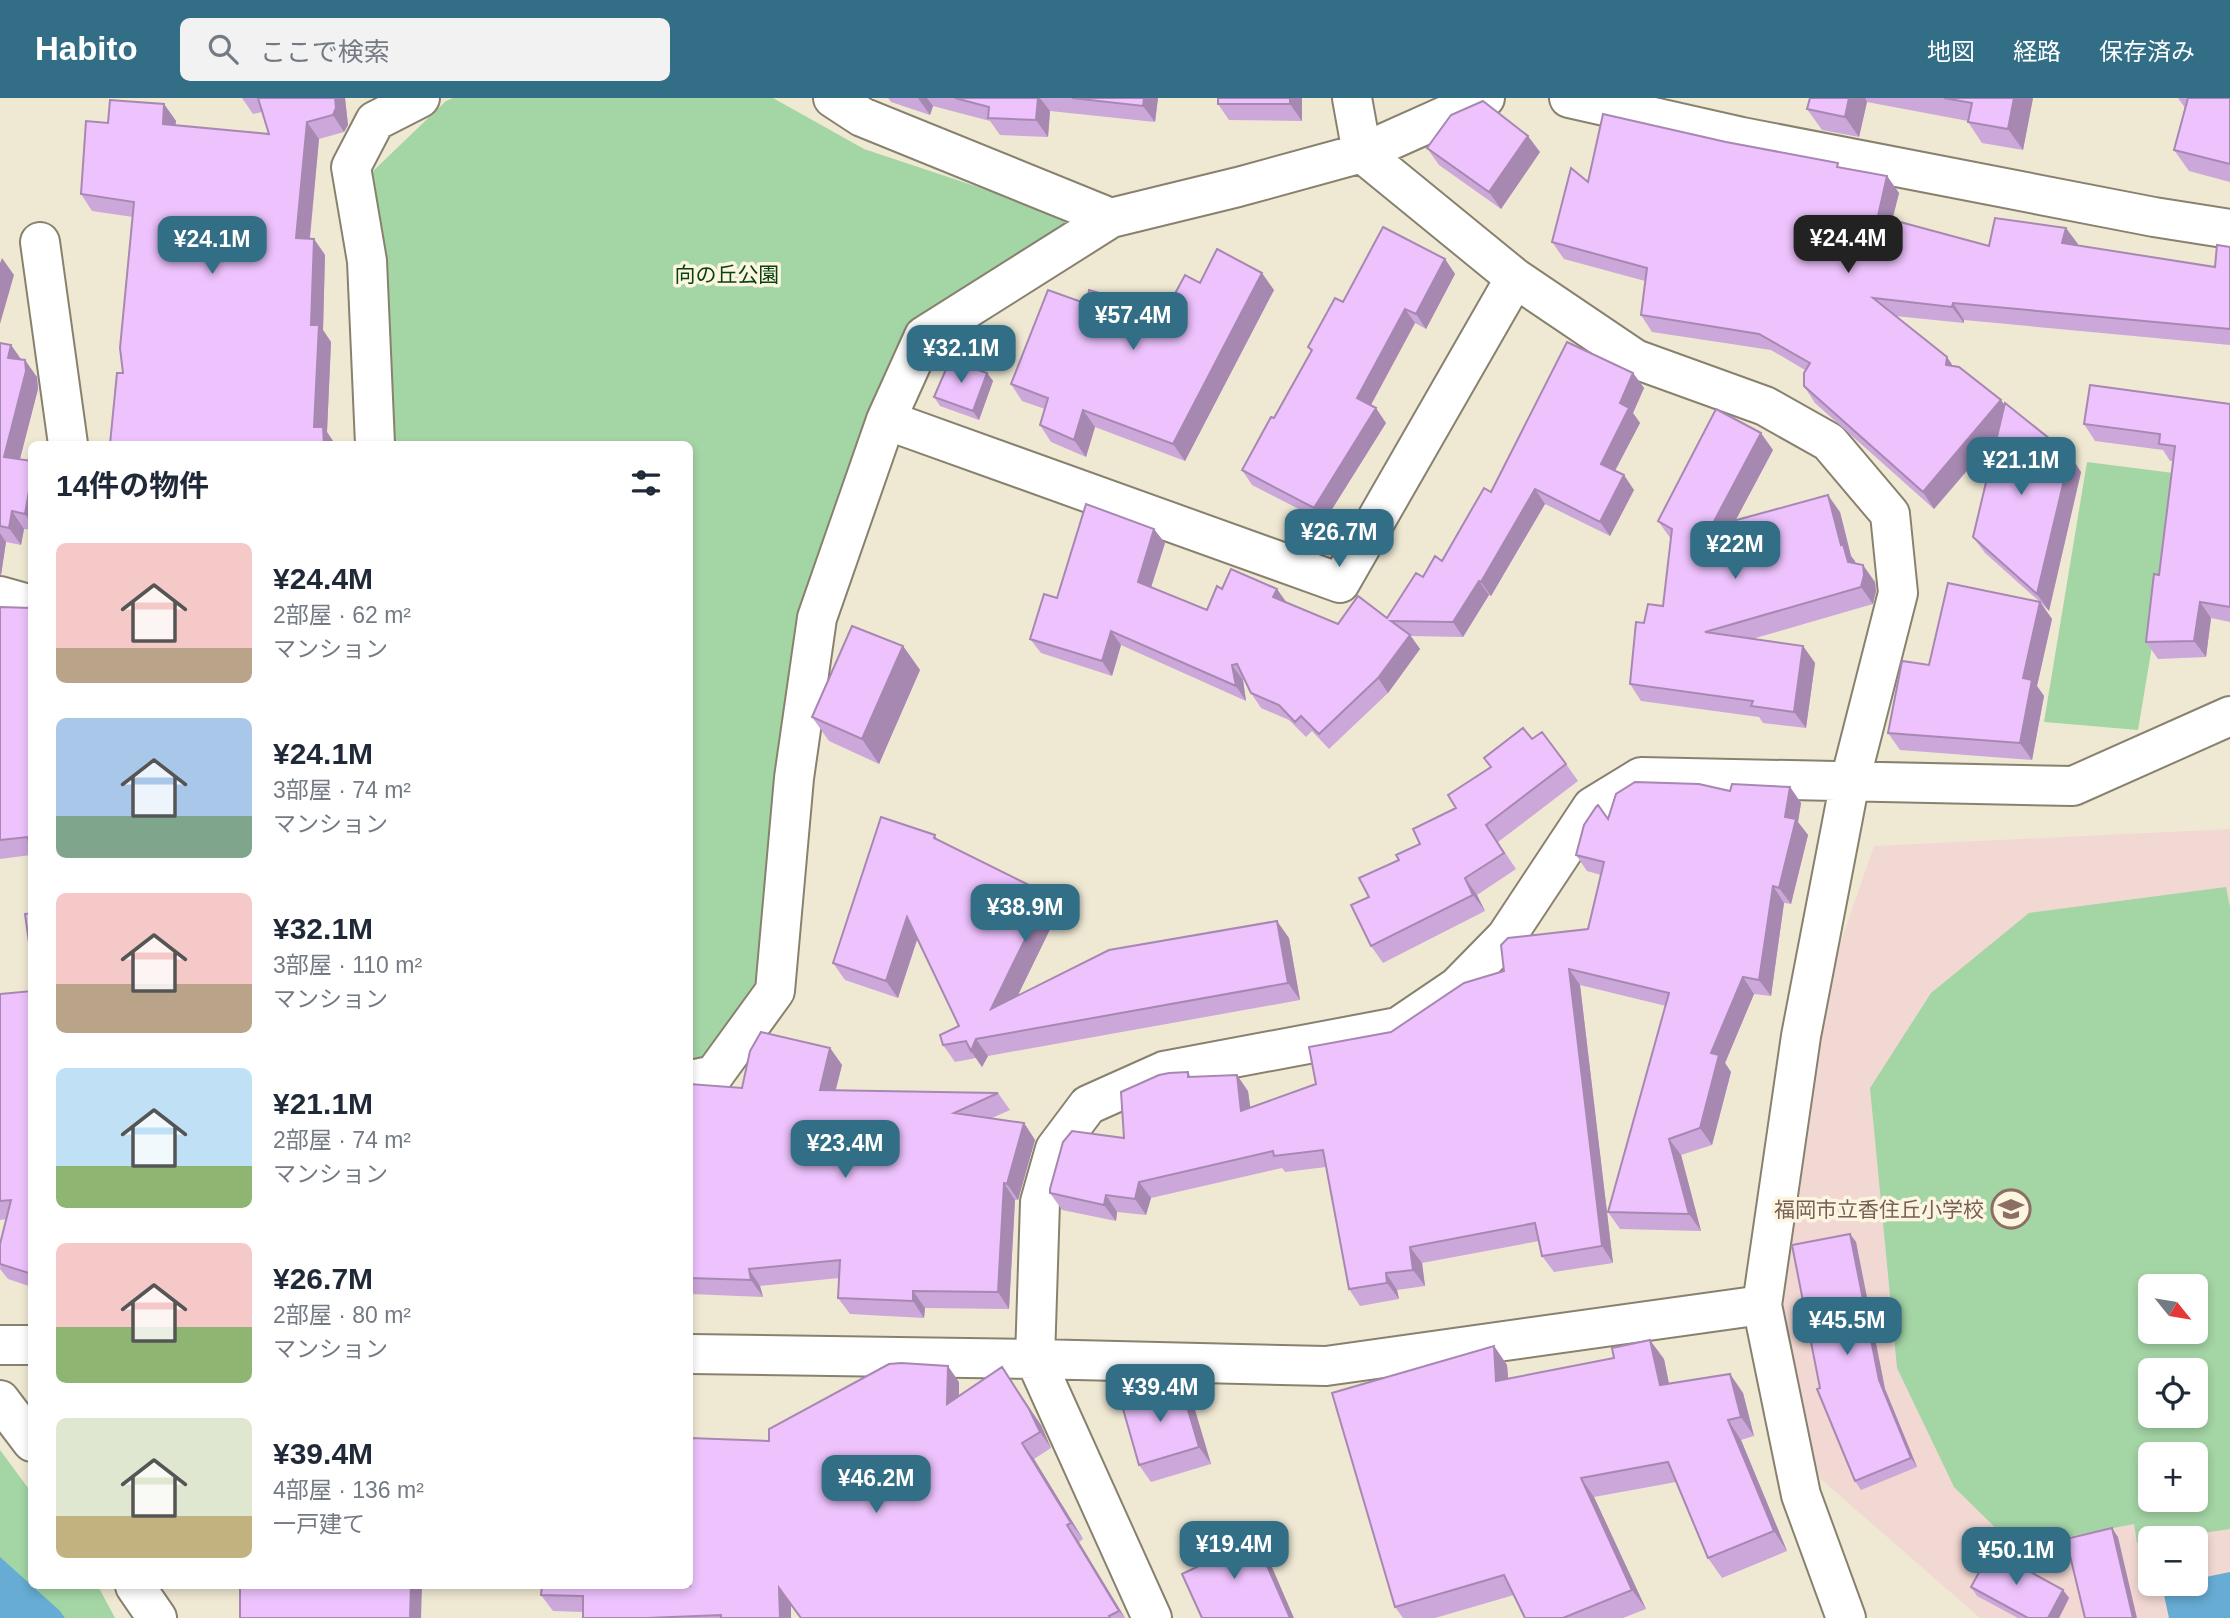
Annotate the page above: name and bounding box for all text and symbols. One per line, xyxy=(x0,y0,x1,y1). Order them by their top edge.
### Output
search box xyxy=(180,18,670,81)
text: Habito xyxy=(35,30,138,67)
icon: search xyxy=(204,30,242,68)
text: ここで検索 xyxy=(260,37,390,67)
text: 地図 xyxy=(1927,38,1975,65)
text: 経路 xyxy=(2013,38,2061,65)
text: 保存済み xyxy=(2099,38,2195,65)
pin: ¥24.1M xyxy=(155,216,269,276)
pin: ¥24.4M xyxy=(1791,216,1905,275)
text: ¥24.4M xyxy=(1810,225,1886,251)
text: ¥24.1M xyxy=(174,226,250,252)
park label: 向の丘公園 xyxy=(675,263,780,286)
pin: ¥57.4M xyxy=(1076,292,1190,352)
text: ¥57.4M xyxy=(1095,302,1171,328)
pin: ¥32.1M xyxy=(904,326,1018,385)
text: ¥32.1M xyxy=(923,335,999,361)
pin: ¥21.1M xyxy=(1964,438,2078,497)
text: ¥21.1M xyxy=(1983,447,2059,473)
icon: filters xyxy=(627,464,665,502)
text: 14件の物件 xyxy=(56,469,209,502)
pin: ¥26.7M xyxy=(1282,510,1396,569)
text: ¥26.7M xyxy=(1301,519,1377,545)
pin: ¥22M xyxy=(1694,522,1776,581)
text: ¥22M xyxy=(1706,531,1764,557)
text: ¥24.4M xyxy=(273,562,373,595)
icon: home xyxy=(112,571,196,655)
text: 2部屋 · 62 m² xyxy=(273,602,411,628)
text: マンション xyxy=(273,636,388,662)
text: ¥24.1M xyxy=(273,737,373,770)
icon: home xyxy=(112,746,196,830)
text: 3部屋 · 74 m² xyxy=(273,777,411,803)
text: マンション xyxy=(273,811,388,837)
pin: ¥38.9M xyxy=(968,884,1082,944)
text: ¥38.9M xyxy=(987,894,1063,920)
text: ¥32.1M xyxy=(273,912,373,945)
icon: home xyxy=(112,921,196,1005)
text: 3部屋 · 110 m² xyxy=(273,952,422,978)
text: マンション xyxy=(273,986,388,1012)
text: ¥21.1M xyxy=(273,1087,373,1120)
icon: home xyxy=(112,1096,196,1180)
pin: ¥23.4M xyxy=(788,1121,902,1180)
text: 2部屋 · 74 m² xyxy=(273,1127,411,1153)
text: ¥23.4M xyxy=(807,1130,883,1156)
text: マンション xyxy=(273,1161,388,1187)
school or university icon: 福岡市立香住丘小学校 xyxy=(1990,1188,2032,1230)
place label: 福岡市立香住丘小学校 xyxy=(1774,1198,1984,1221)
text: ¥26.7M xyxy=(273,1262,373,1295)
icon: home xyxy=(112,1271,196,1355)
north arrow xyxy=(2138,1274,2208,1344)
map controls xyxy=(2138,1274,2208,1596)
pin: ¥45.5M xyxy=(1790,1298,1904,1357)
text: 2部屋 · 80 m² xyxy=(273,1302,411,1328)
text: ¥45.5M xyxy=(1809,1307,1885,1333)
text: マンション xyxy=(273,1336,388,1362)
button: locate xyxy=(2138,1358,2208,1428)
pin: ¥39.4M xyxy=(1103,1364,1217,1424)
text: ¥39.4M xyxy=(1122,1374,1198,1400)
text: ¥39.4M xyxy=(273,1437,373,1470)
button: + xyxy=(2138,1442,2208,1512)
icon: home xyxy=(112,1446,196,1530)
pin: ¥46.2M xyxy=(819,1456,933,1515)
text: ¥46.2M xyxy=(838,1465,914,1491)
text: 4部屋 · 136 m² xyxy=(273,1477,424,1503)
text: 一戸建て xyxy=(273,1511,365,1537)
pin: ¥19.4M xyxy=(1177,1522,1291,1581)
button: − xyxy=(2138,1526,2208,1596)
pin: ¥50.1M xyxy=(1959,1528,2073,1587)
text: ¥19.4M xyxy=(1196,1531,1272,1557)
text: ¥50.1M xyxy=(1978,1537,2054,1563)

